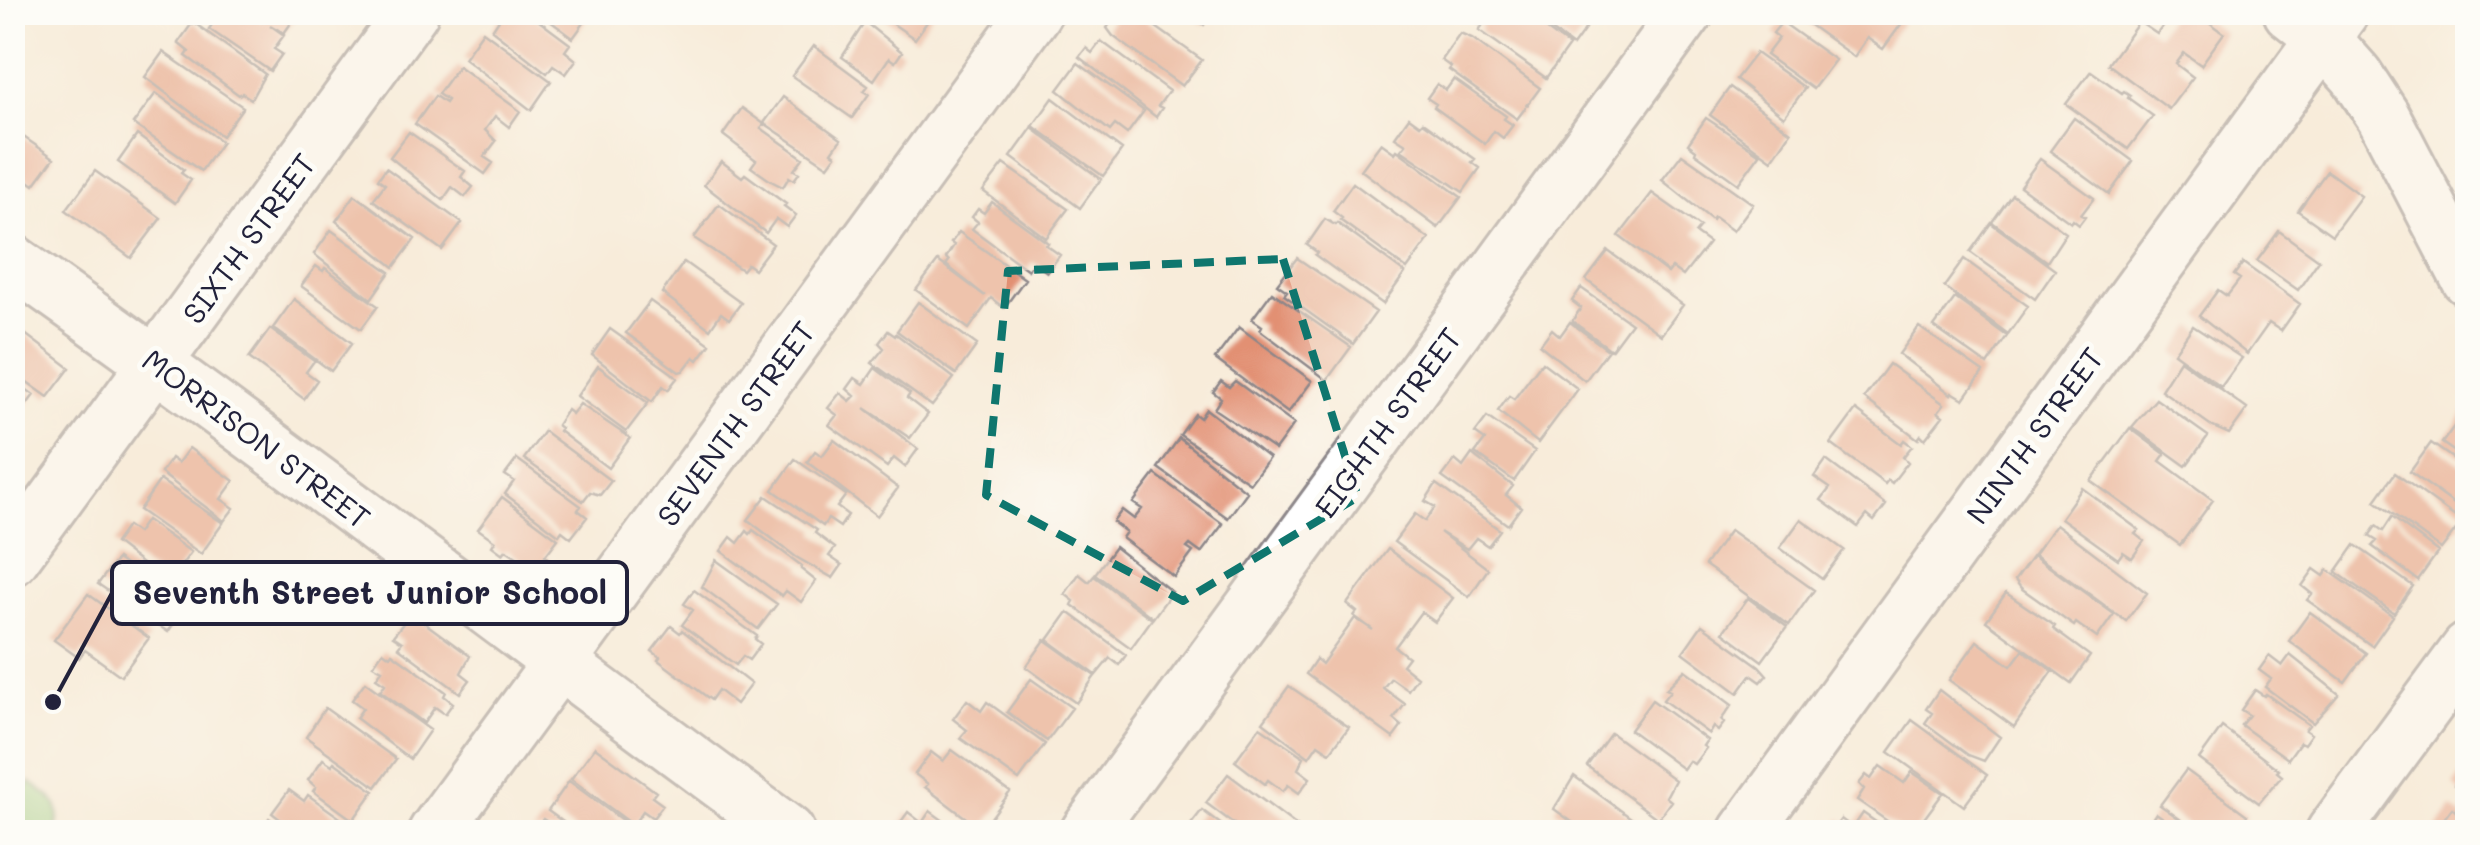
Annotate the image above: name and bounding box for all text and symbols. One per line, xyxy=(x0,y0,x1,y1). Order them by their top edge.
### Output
street label: SIXTH STREET xyxy=(173,145,323,331)
street label: SEVENTH STREET xyxy=(647,312,823,534)
street label: EIGHTH STREET xyxy=(1305,319,1469,525)
street label: MORRISON STREET xyxy=(135,339,379,537)
street label: NINTH STREET xyxy=(1956,339,2112,531)
callout: Seventh Street Junior School xyxy=(112,562,627,624)
text: Seventh Street Junior School xyxy=(133,570,607,612)

